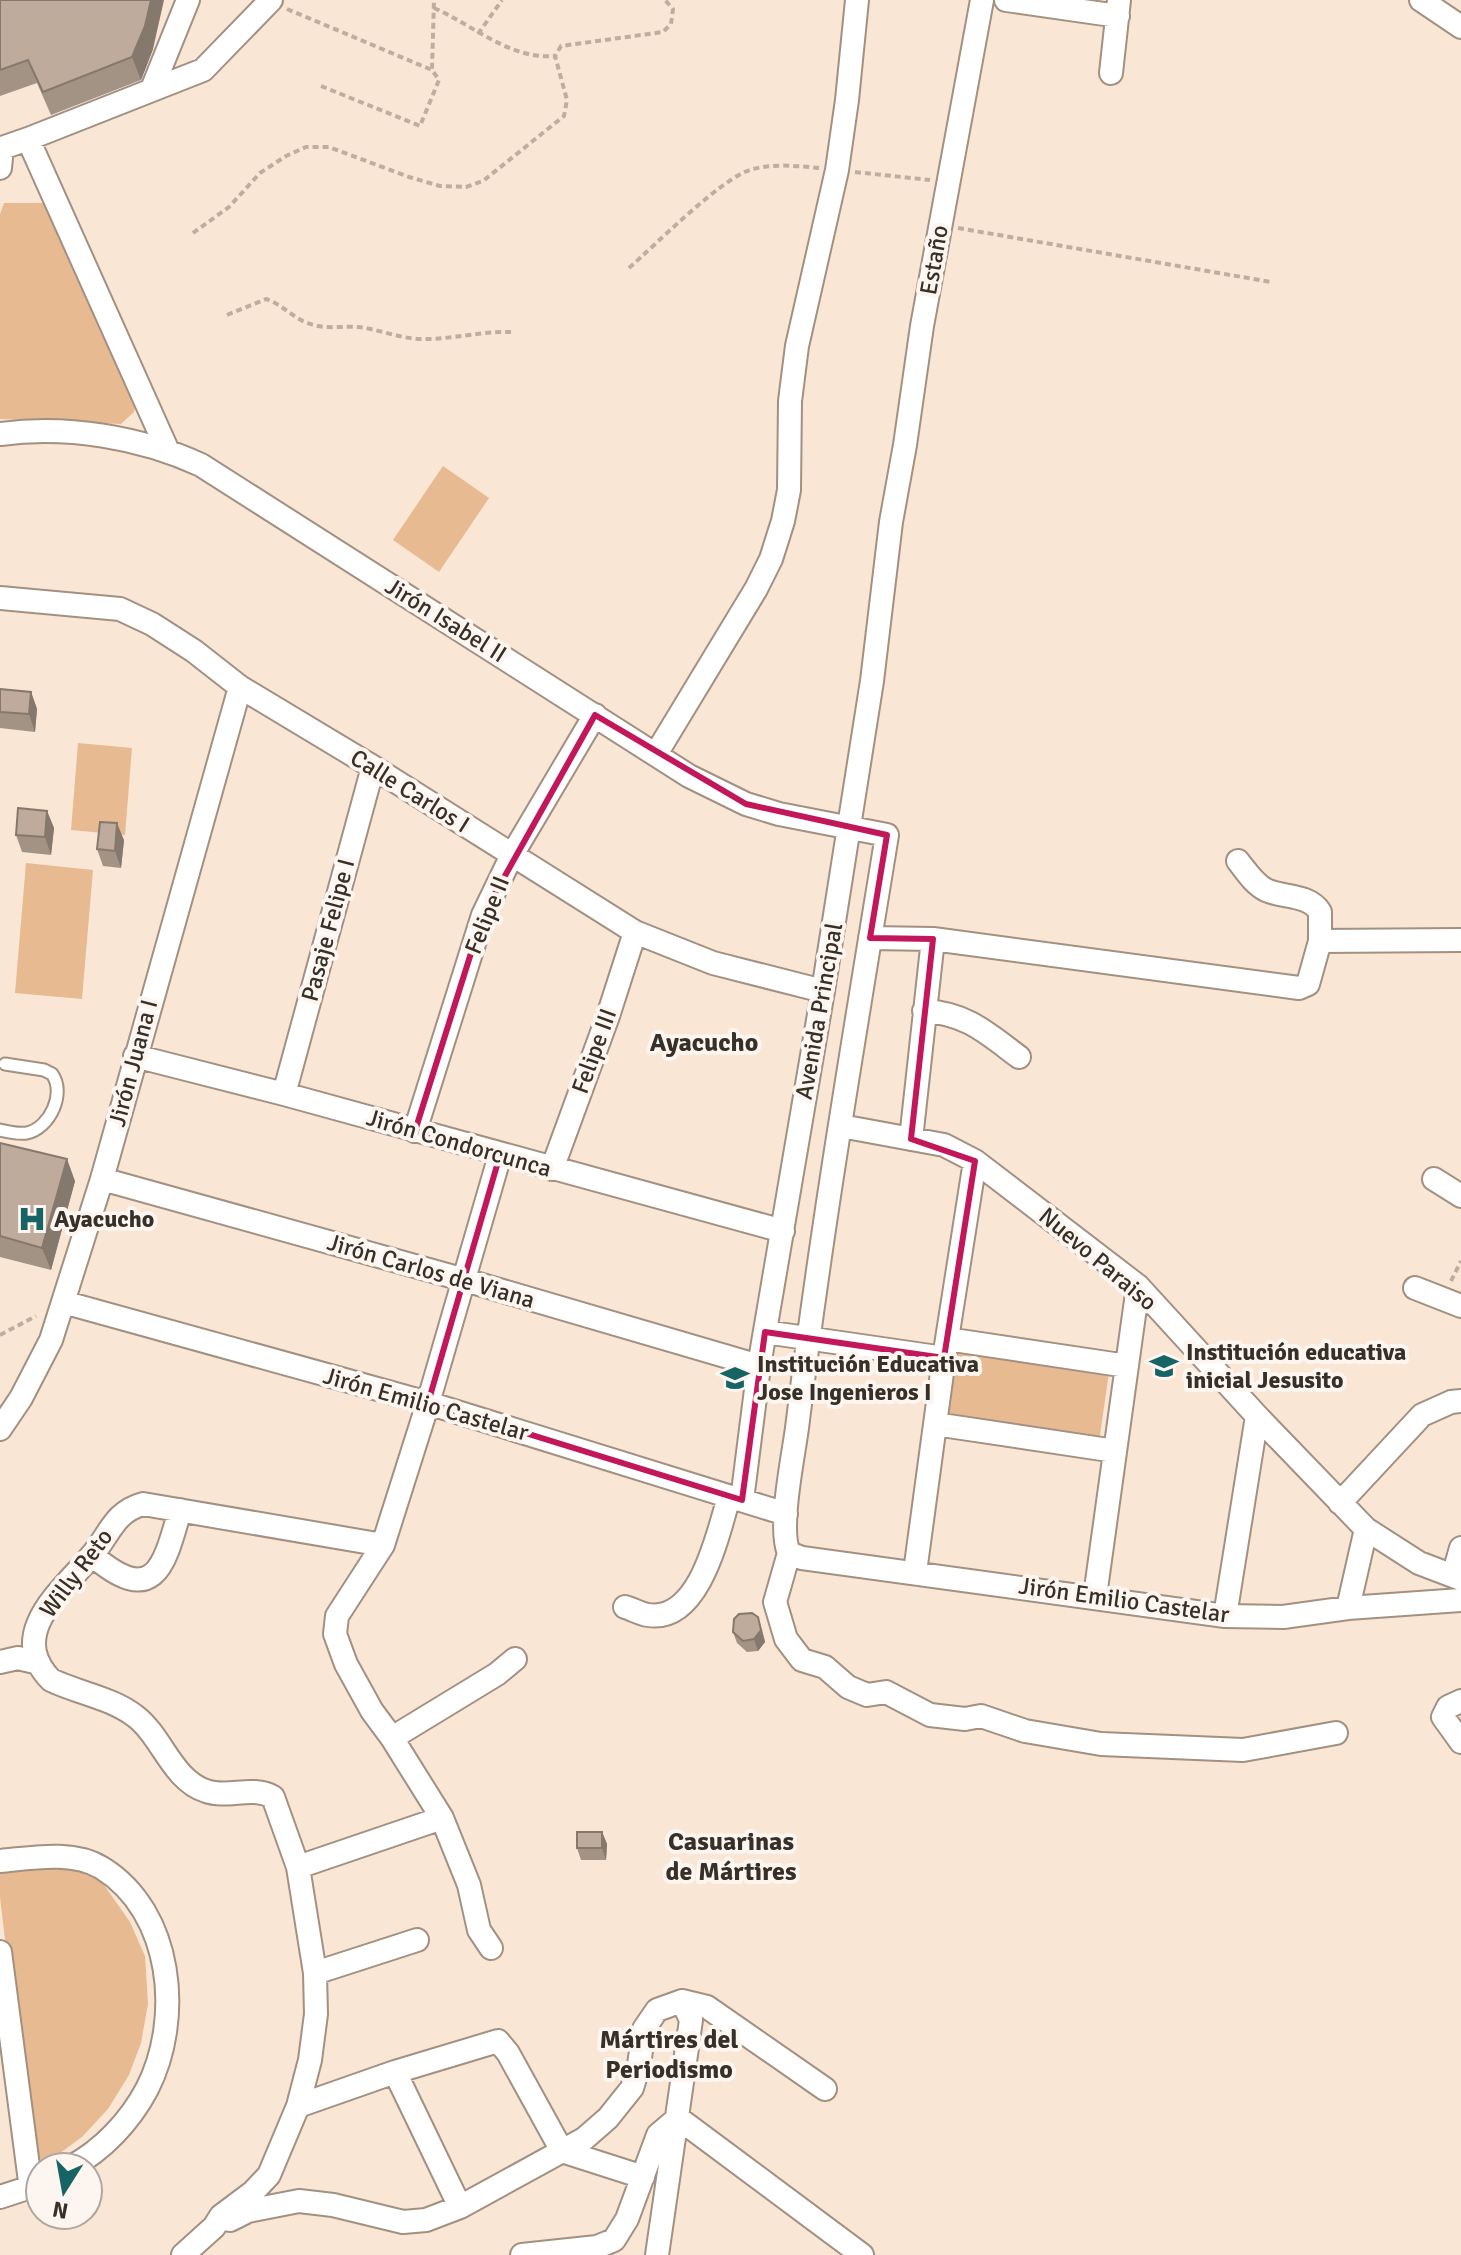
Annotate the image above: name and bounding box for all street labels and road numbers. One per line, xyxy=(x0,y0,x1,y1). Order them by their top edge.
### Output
street label: Estaño xyxy=(913,223,955,297)
street label: Jirón Isabel II xyxy=(380,571,512,669)
street label: Calle Carlos I xyxy=(345,743,475,839)
street label: Pasaje Felipe I xyxy=(295,855,361,1005)
street label: Felipe II xyxy=(458,872,516,958)
street label: Avenida Principal xyxy=(789,920,849,1102)
street label: Jirón Juana I xyxy=(102,996,164,1130)
street label: Felipe III xyxy=(565,1004,623,1098)
street label: Jirón Condorcunca xyxy=(363,1102,555,1184)
street label: Nuevo Paraiso xyxy=(1033,1201,1163,1317)
street label: Jirón Carlos de Viana xyxy=(324,1227,538,1315)
street label: Jirón Emilio Castelar xyxy=(320,1360,532,1448)
street label: Willy Reto xyxy=(33,1523,119,1623)
street label: Jirón Emilio Castelar xyxy=(1017,1570,1231,1630)

